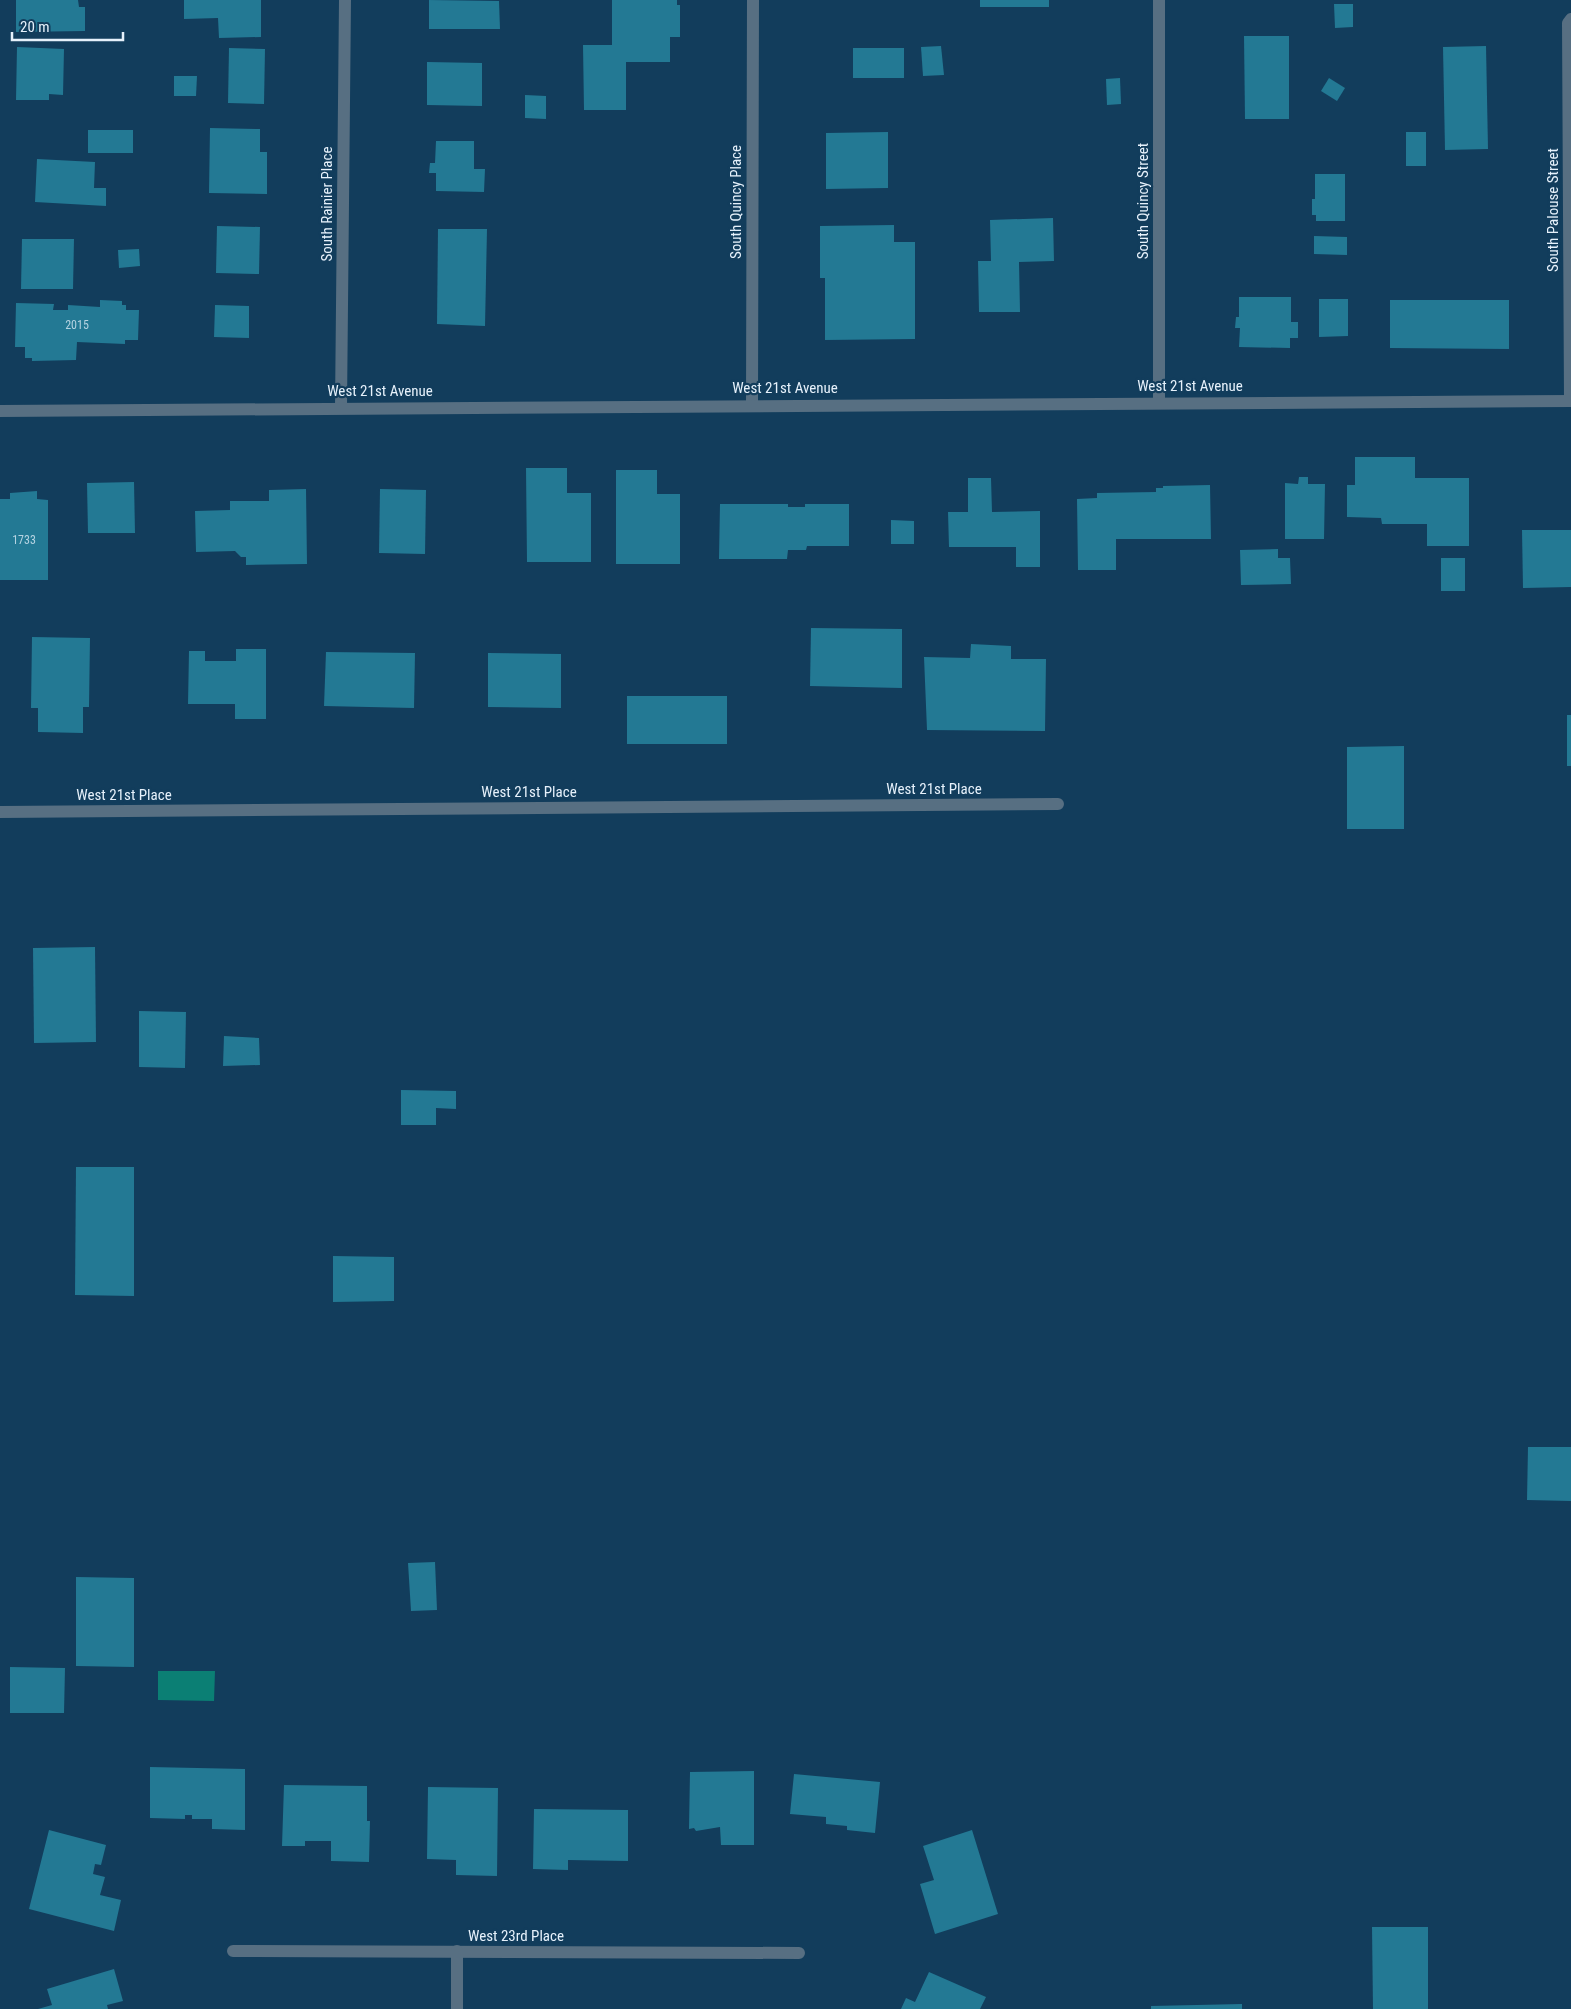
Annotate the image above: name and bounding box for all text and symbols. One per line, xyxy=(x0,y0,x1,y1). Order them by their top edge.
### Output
scale bar xyxy=(12,10,124,42)
text: 20 m xyxy=(20,18,50,36)
street label: South Quincy Street xyxy=(1134,143,1152,259)
street label: South Quincy Place xyxy=(727,145,745,259)
street label: South Rainier Place xyxy=(318,147,336,261)
street label: South Palouse Street xyxy=(1544,148,1562,272)
house number: 2015 xyxy=(65,318,89,332)
street label: West 21st Avenue xyxy=(1137,377,1243,395)
street label: West 21st Avenue xyxy=(732,379,838,397)
street label: West 21st Avenue xyxy=(327,382,433,400)
house number: 1733 xyxy=(12,533,36,547)
street label: West 21st Place xyxy=(886,780,982,798)
street label: West 21st Place xyxy=(481,783,577,801)
street label: West 21st Place xyxy=(76,786,172,804)
street label: West 23rd Place xyxy=(468,1927,564,1945)

